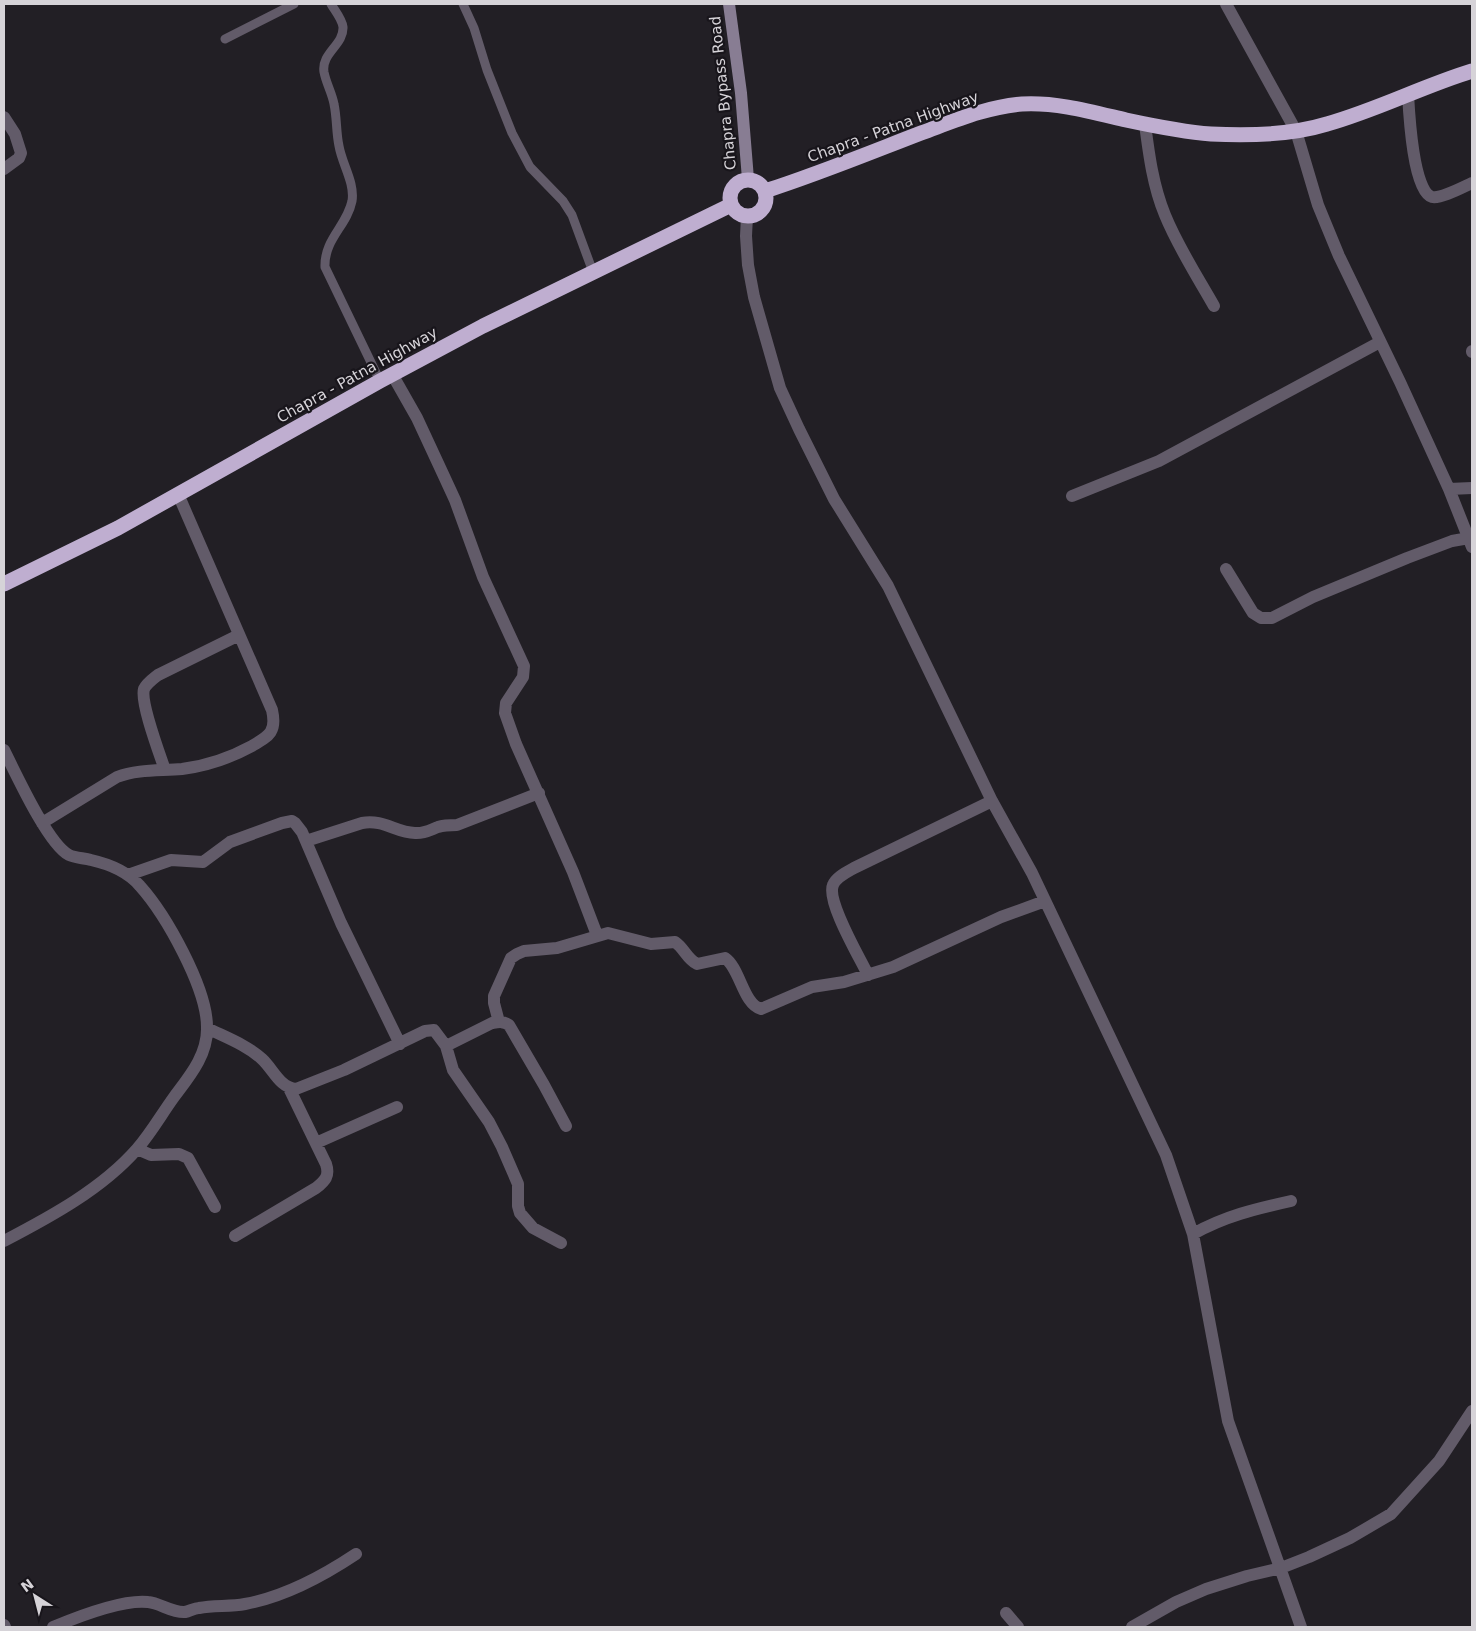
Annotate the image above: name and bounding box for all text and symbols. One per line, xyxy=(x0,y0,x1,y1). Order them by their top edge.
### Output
street label: Chapra Bypass Road xyxy=(706,15,740,171)
street label: Chapra - Patna Highway xyxy=(805,88,981,166)
street label: Chapra - Patna Highway xyxy=(274,323,440,427)
north arrow xyxy=(10,1571,60,1621)
text: N xyxy=(18,1576,37,1595)

